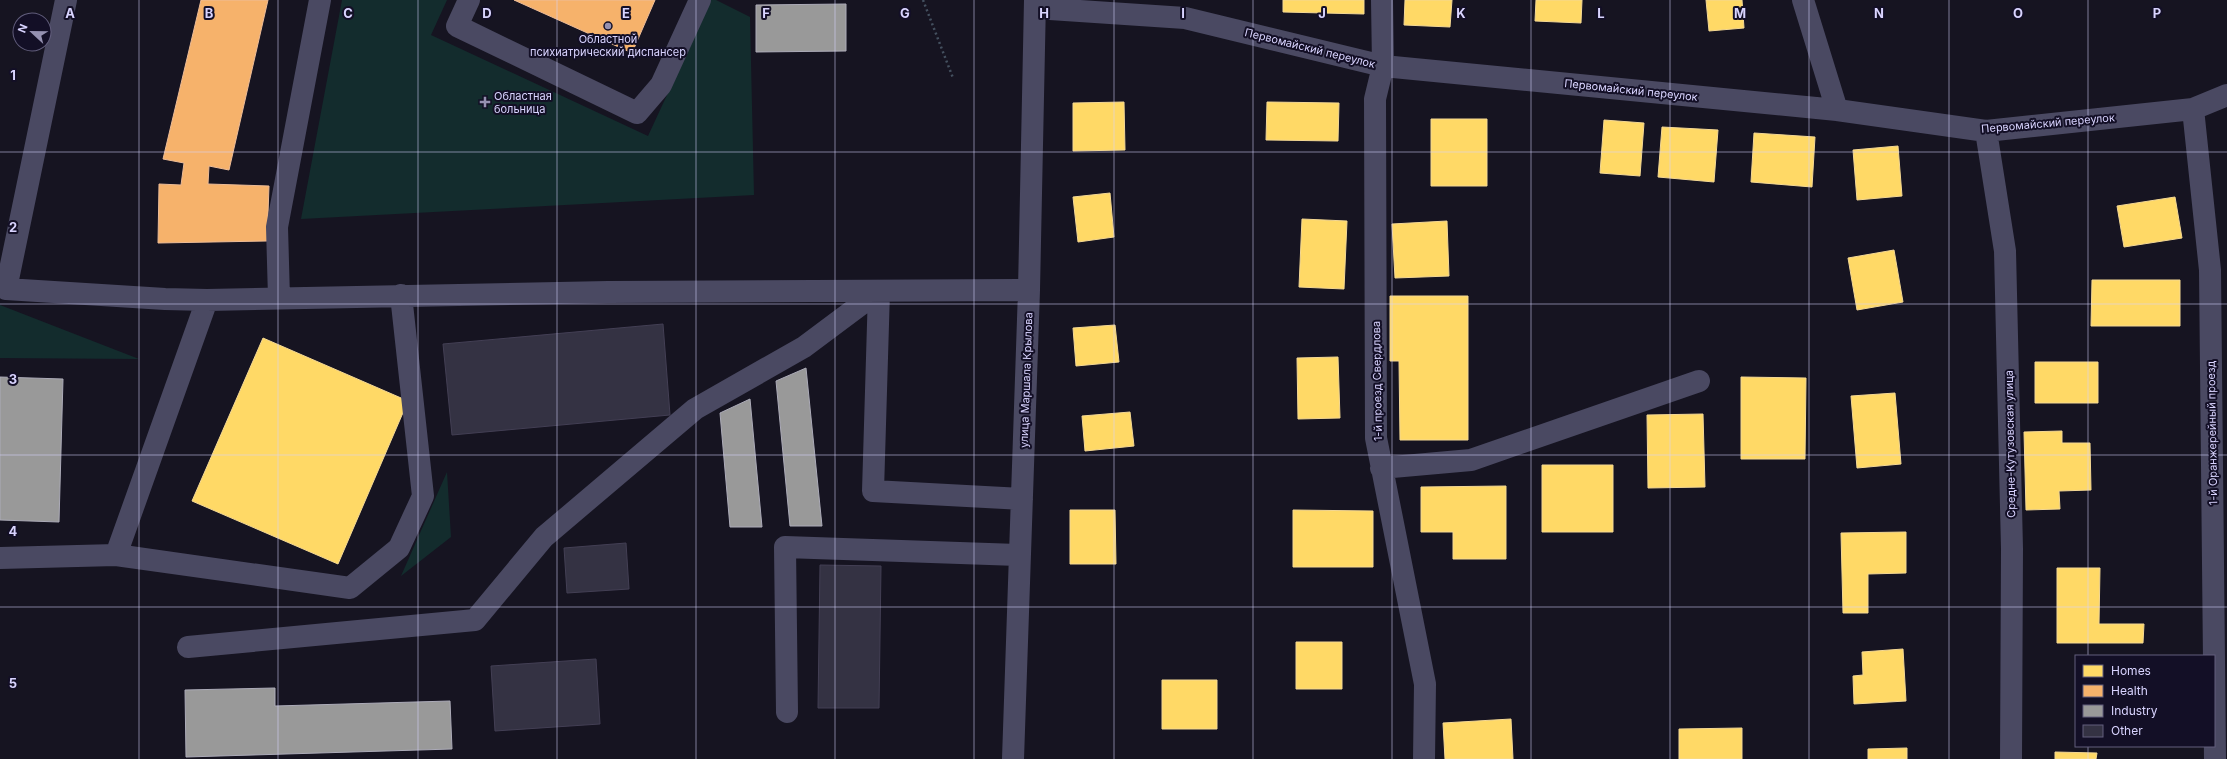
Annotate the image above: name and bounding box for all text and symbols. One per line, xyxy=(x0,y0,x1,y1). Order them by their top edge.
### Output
text: A xyxy=(65,5,75,21)
text: B xyxy=(205,5,214,21)
text: C xyxy=(343,5,353,21)
text: D xyxy=(482,5,492,21)
text: E xyxy=(622,5,630,21)
text: F xyxy=(762,5,770,21)
text: G xyxy=(900,5,910,21)
text: H xyxy=(1039,5,1049,21)
text: I xyxy=(1181,5,1185,21)
text: J xyxy=(1318,5,1326,21)
text: K xyxy=(1456,5,1466,21)
text: L xyxy=(1597,5,1605,21)
text: M xyxy=(1734,5,1746,21)
text: N xyxy=(1874,5,1884,21)
text: O xyxy=(2013,5,2023,21)
text: P xyxy=(2153,5,2161,21)
north arrow xyxy=(12,12,52,52)
marker: Областной психиатрический диспансер xyxy=(603,21,613,31)
text: N xyxy=(15,22,31,35)
street label: Первомайский переулок xyxy=(1243,25,1377,71)
place label: Областной психиатрический диспансер xyxy=(530,32,686,59)
text: 1 xyxy=(10,67,16,83)
street label: Первомайский переулок xyxy=(1564,76,1698,104)
place label: Областная больница xyxy=(494,89,552,116)
marker: Областная больница xyxy=(479,96,491,108)
street label: Первомайский переулок xyxy=(1981,110,2115,136)
text: 2 xyxy=(9,219,17,235)
street label: улица Маршала Крылова xyxy=(1017,312,1035,448)
street label: 1-й проезд Свердлова xyxy=(1369,321,1385,441)
street label: 1-й Оранжерейный проезд xyxy=(2204,361,2220,505)
street label: Средне-Кутузовская улица xyxy=(2002,370,2018,518)
text: 3 xyxy=(9,371,17,387)
text: 4 xyxy=(9,523,18,539)
legend xyxy=(2075,655,2215,747)
text: Homes xyxy=(2111,663,2151,678)
text: 5 xyxy=(9,675,17,691)
text: Health xyxy=(2111,683,2148,698)
text: Industry xyxy=(2111,703,2158,718)
text: Other xyxy=(2111,723,2143,738)

